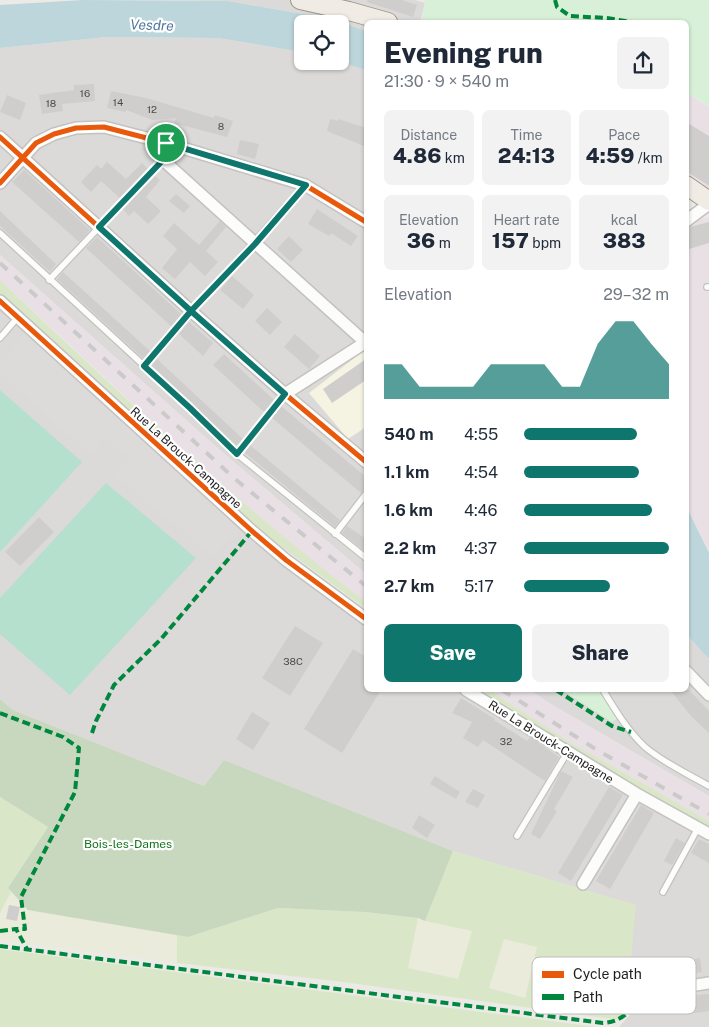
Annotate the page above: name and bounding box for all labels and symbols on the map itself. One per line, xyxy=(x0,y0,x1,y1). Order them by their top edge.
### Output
water label: Vesdre xyxy=(130,16,174,34)
house number: 16 xyxy=(80,87,90,99)
house number: 14 xyxy=(113,96,123,108)
house number: 18 xyxy=(46,97,56,109)
house number: 12 xyxy=(147,103,157,115)
house number: 8 xyxy=(218,120,224,132)
pin xyxy=(145,122,187,164)
street label: Rue La Brouck-Campagne xyxy=(128,404,245,512)
house number: 38C xyxy=(283,655,303,667)
street label: Rue La Brouck-Campagne xyxy=(486,698,616,786)
house number: 32 xyxy=(500,735,512,747)
park label: Bois-les-Dames xyxy=(84,837,172,851)
legend xyxy=(532,957,696,1014)
text: Cycle path xyxy=(573,966,642,982)
text: Path xyxy=(573,989,603,1005)

